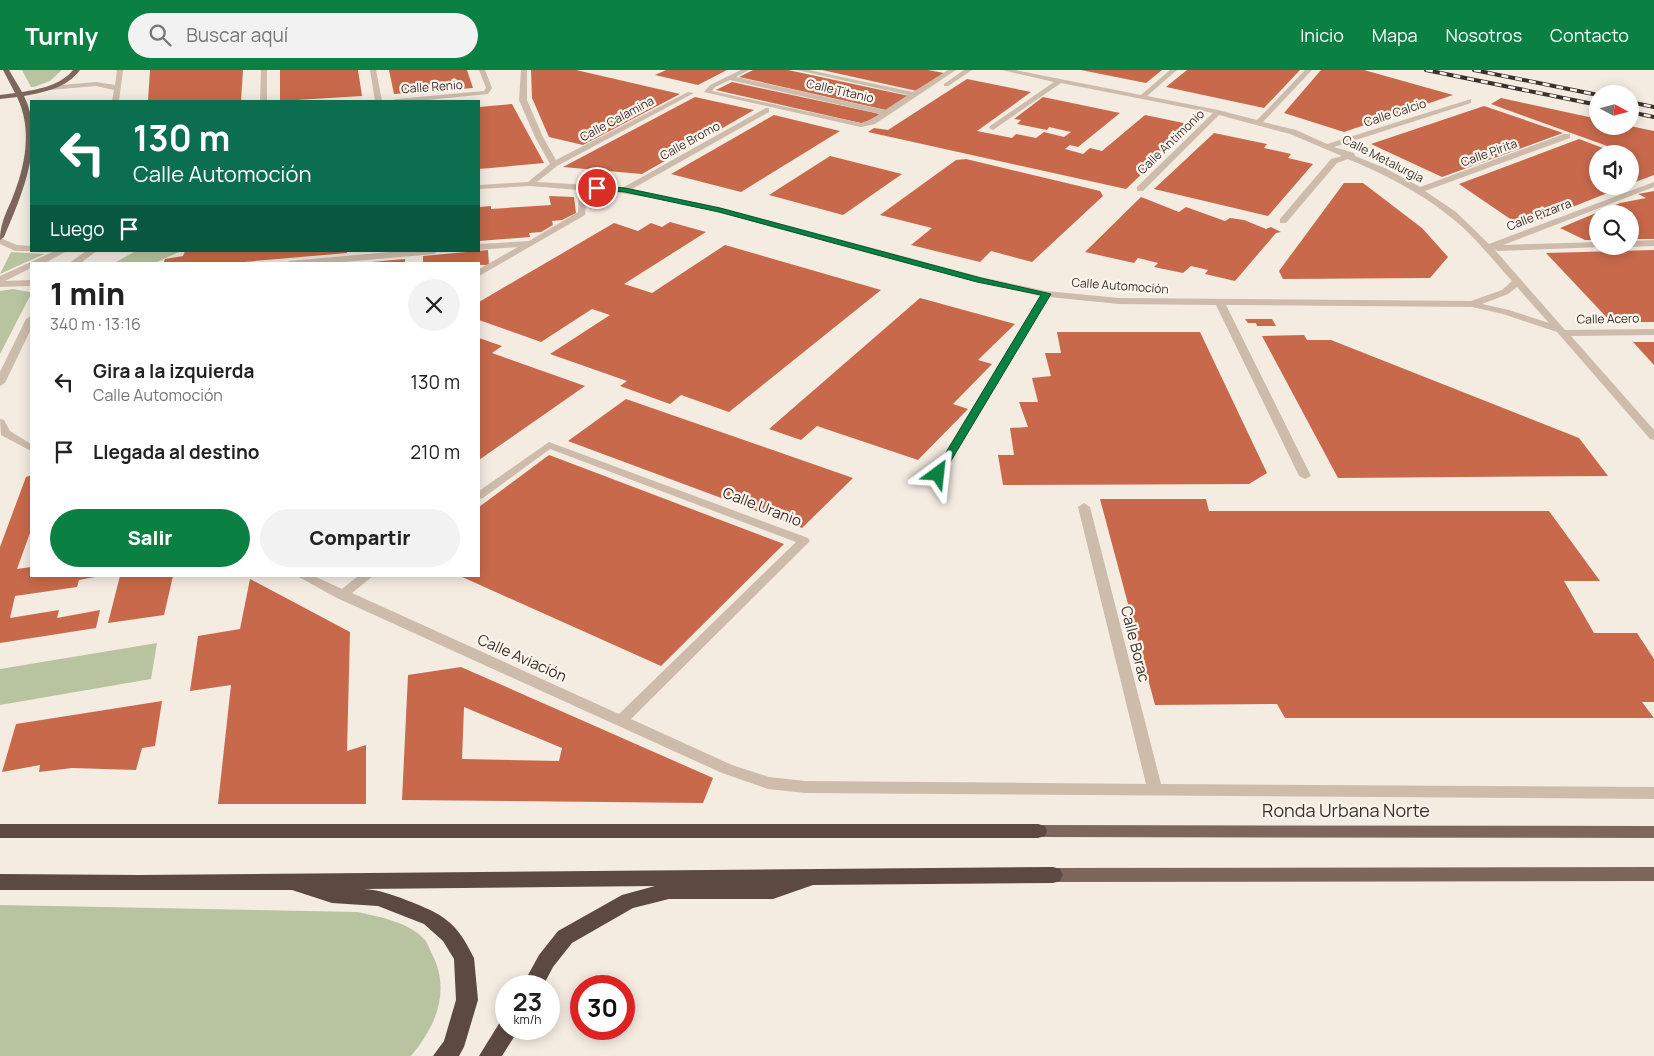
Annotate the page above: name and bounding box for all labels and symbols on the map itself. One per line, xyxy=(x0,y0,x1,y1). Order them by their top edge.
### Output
street label: Calle Titanio xyxy=(805,74,876,107)
street label: Calle Renio xyxy=(401,76,463,97)
north arrow xyxy=(1589,85,1639,135)
street label: Calle Calamina xyxy=(577,92,657,145)
street label: Calle Calcio xyxy=(1361,94,1428,131)
street label: Calle Antimonio xyxy=(1134,105,1208,178)
street label: Calle Bromo xyxy=(657,117,723,164)
street label: Calle Metalurgia xyxy=(1340,131,1427,186)
street label: Calle Pirita xyxy=(1458,134,1519,171)
pin xyxy=(576,167,618,209)
street label: Calle Pizarra xyxy=(1504,194,1574,235)
street label: Calle Automoción xyxy=(1071,274,1169,297)
street label: Calle Acero xyxy=(1577,309,1639,328)
position arrow xyxy=(911,447,963,499)
street label: Calle Uranio xyxy=(720,482,805,531)
street label: Calle Borac xyxy=(1116,604,1155,684)
street label: Calle Aviación xyxy=(474,629,570,687)
street label: Ronda Urbana Norte xyxy=(1262,798,1430,822)
speed limit sign: 30 xyxy=(570,975,635,1040)

